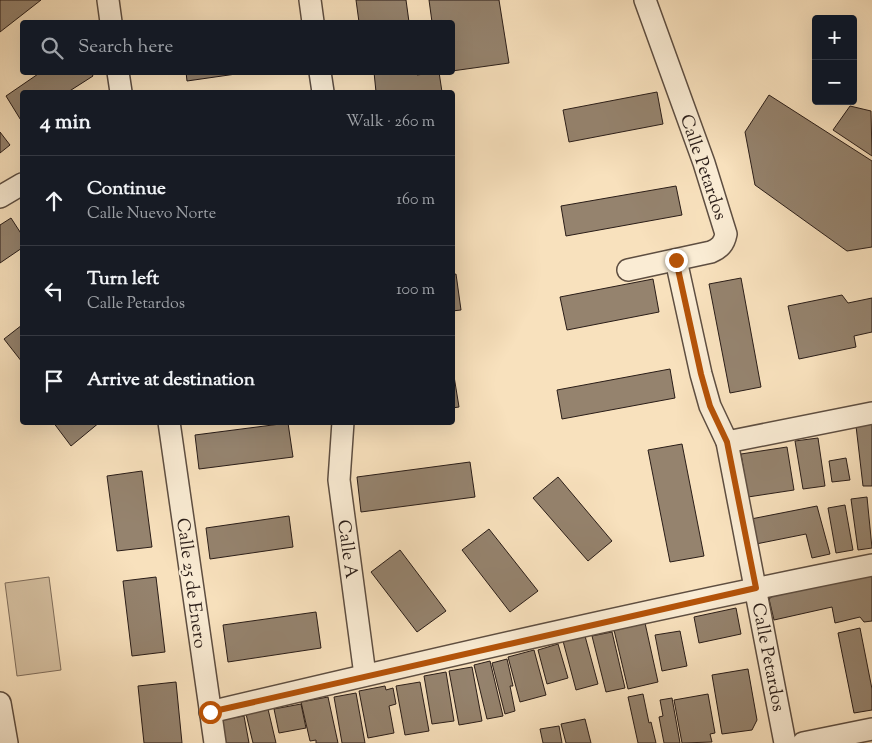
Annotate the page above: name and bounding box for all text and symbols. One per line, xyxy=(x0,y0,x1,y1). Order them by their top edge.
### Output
map controls xyxy=(812,15,857,105)
button: + xyxy=(812,15,857,60)
search box xyxy=(20,20,455,75)
icon: search xyxy=(38,34,66,62)
text: Search here xyxy=(78,34,173,61)
button: − xyxy=(812,60,857,105)
text: 4 min xyxy=(40,108,91,138)
text: Walk · 260 m xyxy=(346,111,435,134)
street label: Calle Petardos xyxy=(672,111,732,224)
text: Continue xyxy=(87,176,166,203)
icon: ahead xyxy=(40,187,68,215)
text: 160 m xyxy=(397,189,435,212)
text: Calle Nuevo Norte xyxy=(87,203,216,226)
route end xyxy=(665,249,688,272)
text: Turn left xyxy=(87,266,159,293)
icon: left xyxy=(40,277,68,305)
text: 100 m xyxy=(396,279,435,302)
text: Calle Petardos xyxy=(87,293,185,316)
icon: arrive xyxy=(40,367,68,395)
text: Arrive at destination xyxy=(87,367,255,394)
street label: Calle 25 de Enero xyxy=(168,516,212,650)
street label: Calle A xyxy=(329,518,363,581)
street label: Calle Petardos xyxy=(744,601,790,714)
route start xyxy=(199,701,222,724)

